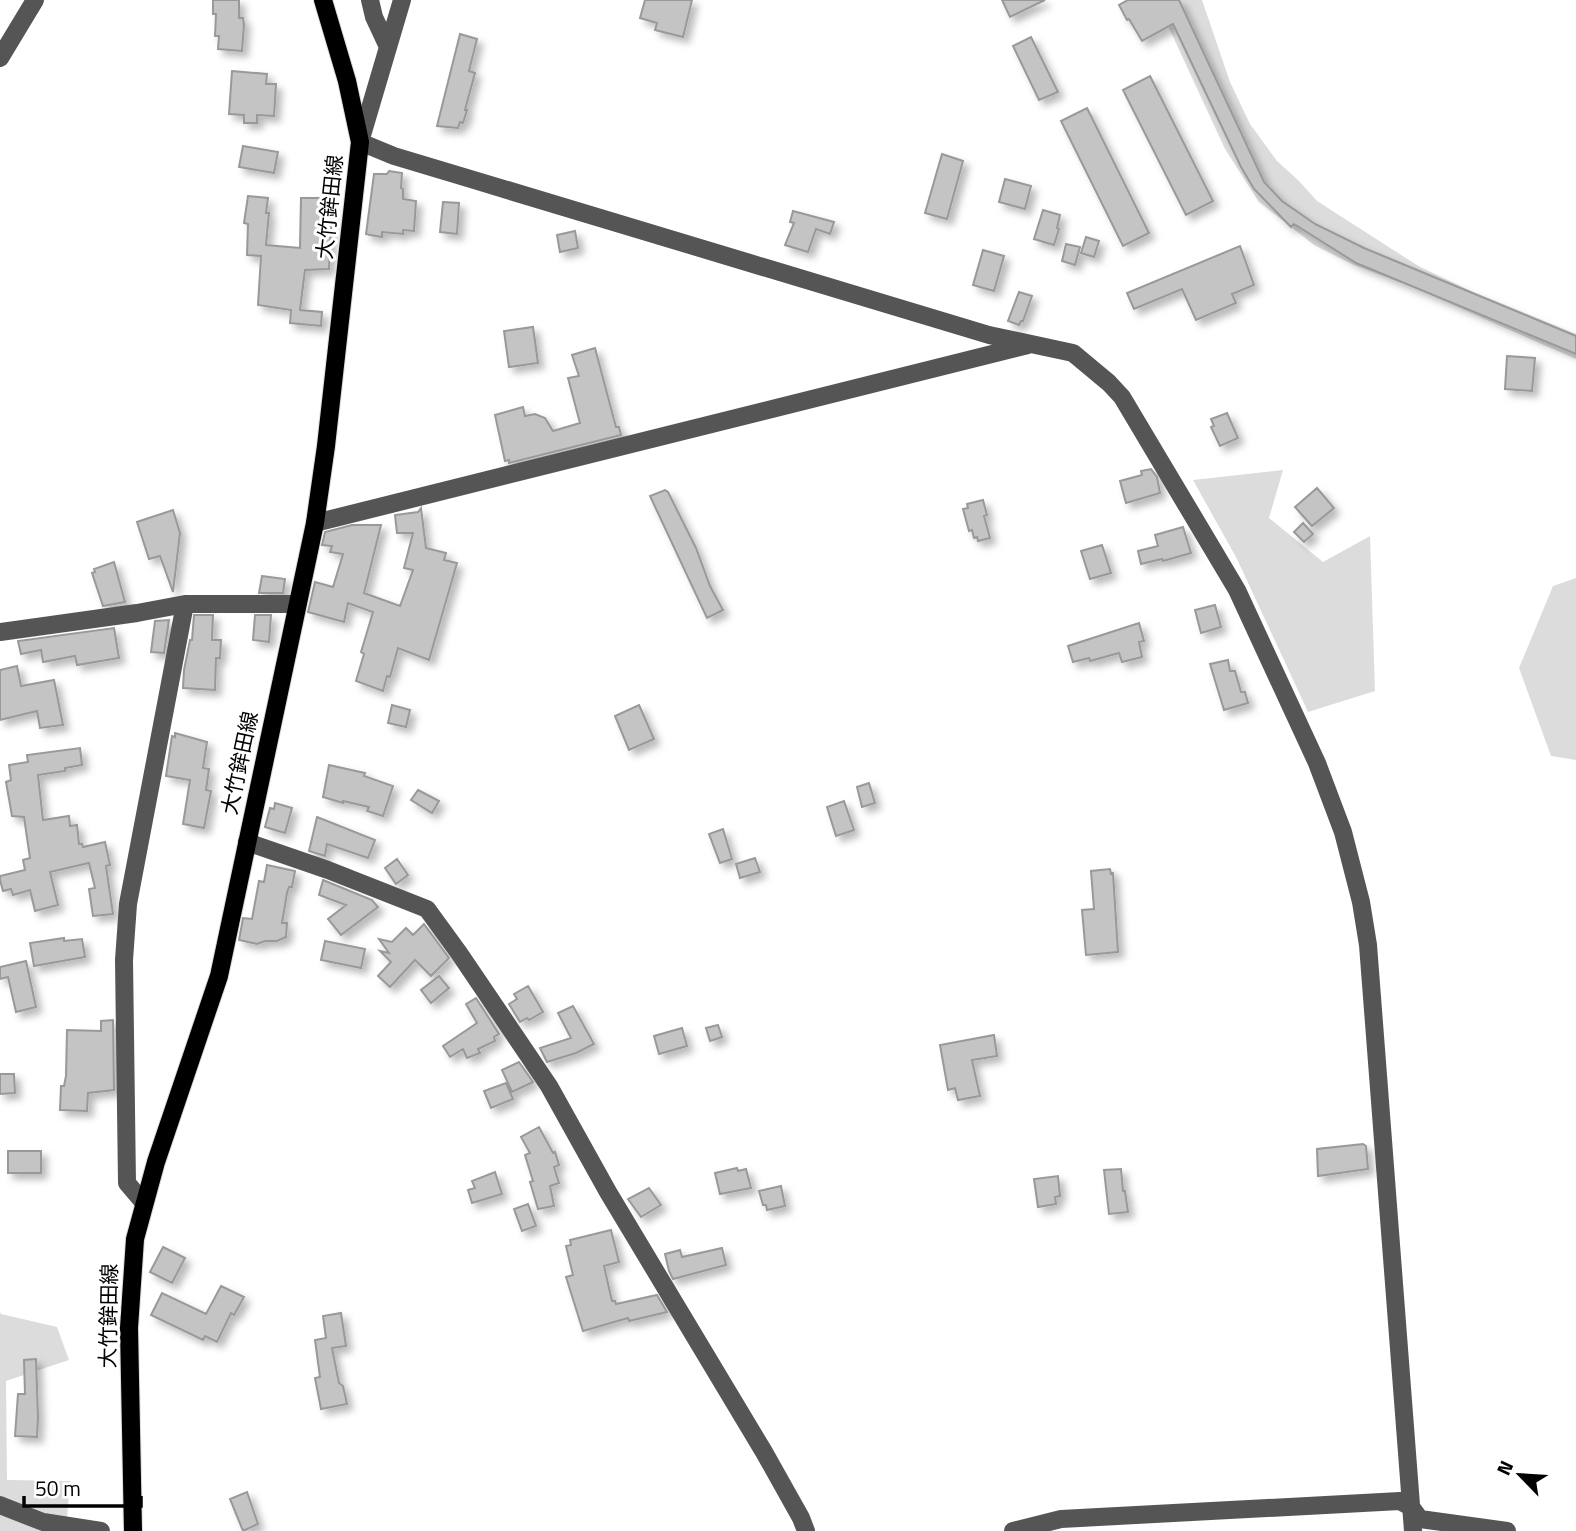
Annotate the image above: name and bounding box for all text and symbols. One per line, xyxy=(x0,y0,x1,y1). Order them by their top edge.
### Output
street label: 大竹鉾田線 xyxy=(308,153,350,261)
street label: 大竹鉾田線 xyxy=(212,708,266,817)
street label: 大竹鉾田線 xyxy=(91,1263,125,1369)
north arrow xyxy=(1485,1440,1555,1510)
text: N xyxy=(1488,1456,1520,1480)
scale bar xyxy=(24,1464,142,1508)
text: 50 m xyxy=(35,1472,81,1504)

